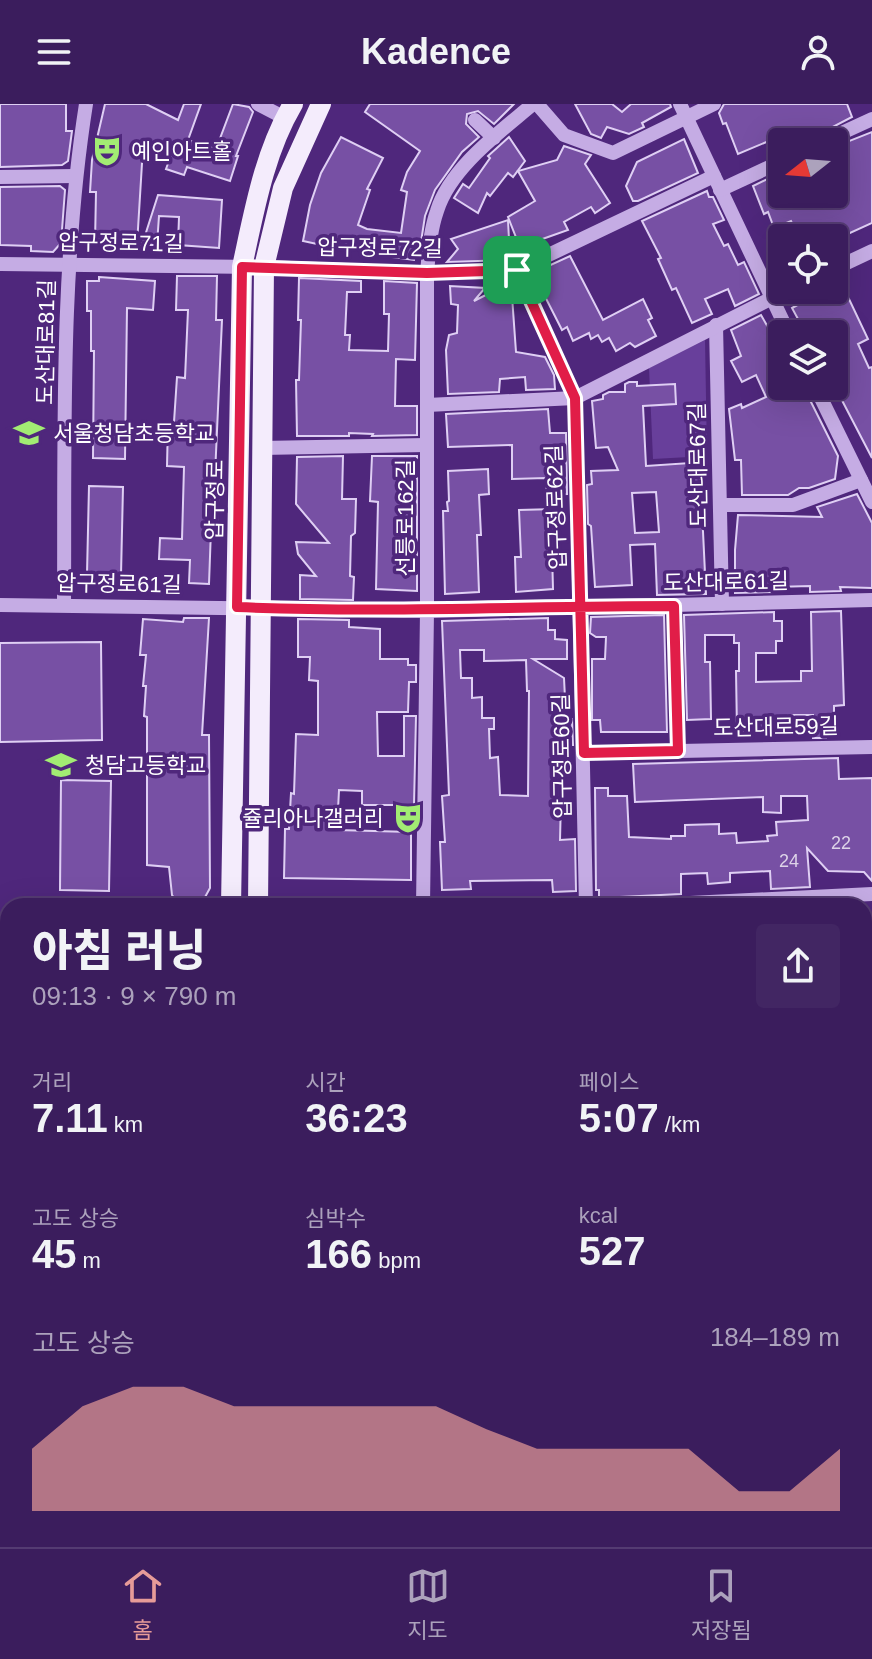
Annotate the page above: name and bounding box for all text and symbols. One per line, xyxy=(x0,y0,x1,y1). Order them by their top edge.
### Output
icon: menu xyxy=(32,30,76,74)
icon: person xyxy=(796,30,840,74)
text: Kadence xyxy=(361,31,511,72)
north arrow xyxy=(768,128,848,208)
map controls xyxy=(768,128,848,400)
theatre icon: 예인아트홀 xyxy=(90,134,124,168)
place label: 예인아트홀 xyxy=(131,139,232,164)
button: locate xyxy=(768,224,848,304)
street label: 압구정로71길 xyxy=(58,229,184,257)
street label: 압구정로72길 xyxy=(317,234,443,262)
pin xyxy=(483,236,551,304)
icon: arrive xyxy=(495,248,539,292)
street label: 도산대로81길 xyxy=(32,279,60,405)
button: layers xyxy=(768,320,848,400)
street label: 도산대로67길 xyxy=(684,402,712,528)
school or university icon: 서울청담초등학교 xyxy=(12,416,46,450)
place label: 서울청담초등학교 xyxy=(53,421,215,446)
street label: 압구정로62길 xyxy=(541,444,571,570)
street label: 압구정로 xyxy=(202,459,228,541)
street label: 선릉로162길 xyxy=(393,459,418,577)
street label: 도산대로61길 xyxy=(663,568,789,596)
street label: 압구정로61길 xyxy=(56,570,182,598)
street label: 압구정로60길 xyxy=(548,693,576,819)
street label: 도산대로59길 xyxy=(713,713,839,741)
school or university icon: 청담고등학교 xyxy=(44,748,78,782)
place label: 청담고등학교 xyxy=(85,753,206,778)
theatre icon: 쥴리아나갤러리 xyxy=(391,801,425,835)
place label: 쥴리아나갤러리 xyxy=(242,806,384,831)
house number: 22 xyxy=(831,833,851,853)
house number: 24 xyxy=(779,851,799,871)
button: share xyxy=(756,924,840,1008)
text: 아침 러닝 xyxy=(32,926,206,975)
text: 09:13 · 9 × 790 m xyxy=(32,981,237,1011)
text: 거리 xyxy=(32,1070,72,1095)
text: 시간 xyxy=(305,1070,346,1095)
text: 페이스 xyxy=(579,1070,639,1095)
text: 7.11 xyxy=(32,1096,108,1140)
text: 36:23 xyxy=(305,1096,408,1140)
text: 5:07 xyxy=(579,1096,659,1140)
text: km xyxy=(108,1112,143,1137)
text: /km xyxy=(659,1112,700,1137)
text: kcal xyxy=(579,1203,618,1228)
text: 고도 상승 xyxy=(32,1206,119,1231)
text: 심박수 xyxy=(305,1206,366,1231)
text: 527 xyxy=(579,1229,645,1273)
text: 45 xyxy=(32,1232,77,1276)
text: 166 xyxy=(305,1232,372,1276)
text: m xyxy=(77,1248,101,1273)
text: bpm xyxy=(372,1248,421,1273)
text: 184–189 m xyxy=(710,1322,840,1352)
text: 고도 상승 xyxy=(32,1328,135,1358)
tab: 홈 xyxy=(121,1564,165,1644)
tab: 지도 xyxy=(406,1564,450,1644)
tab: 저장됨 xyxy=(691,1564,751,1644)

